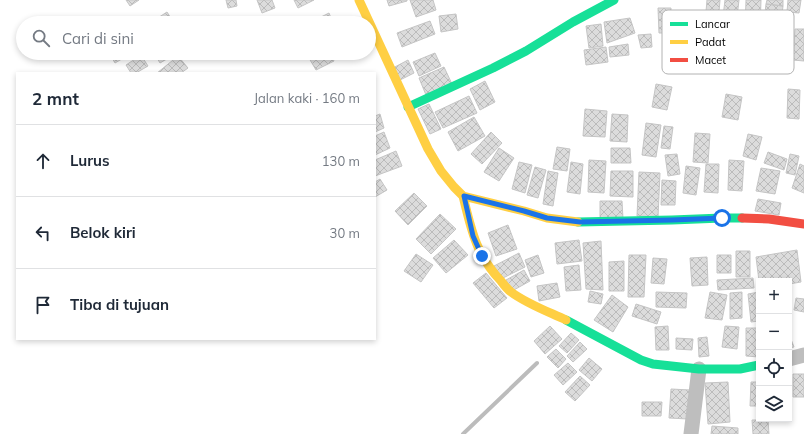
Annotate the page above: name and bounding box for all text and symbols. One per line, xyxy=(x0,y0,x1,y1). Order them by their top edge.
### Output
legend xyxy=(662,10,794,74)
search box xyxy=(16,16,376,60)
text: Lancar xyxy=(695,17,730,31)
icon: search xyxy=(30,27,52,49)
text: Cari di sini xyxy=(62,29,134,48)
text: Padat xyxy=(695,35,726,49)
text: Macet xyxy=(695,53,726,67)
text: 2 mnt xyxy=(32,88,79,109)
text: Jalan kaki · 160 m xyxy=(254,90,360,106)
icon: ahead xyxy=(32,150,54,172)
text: Lurus xyxy=(70,151,110,170)
text: 130 m xyxy=(322,153,360,169)
route start xyxy=(713,209,731,227)
icon: left xyxy=(32,222,54,244)
text: Belok kiri xyxy=(70,223,136,242)
text: 30 m xyxy=(330,225,360,241)
route end xyxy=(473,247,491,265)
map controls xyxy=(756,278,792,422)
button: + xyxy=(756,278,792,314)
icon: arrive xyxy=(32,294,54,316)
text: Tiba di tujuan xyxy=(70,295,169,314)
button: − xyxy=(756,314,792,350)
button: locate xyxy=(756,350,792,386)
button: layers xyxy=(756,386,792,422)

